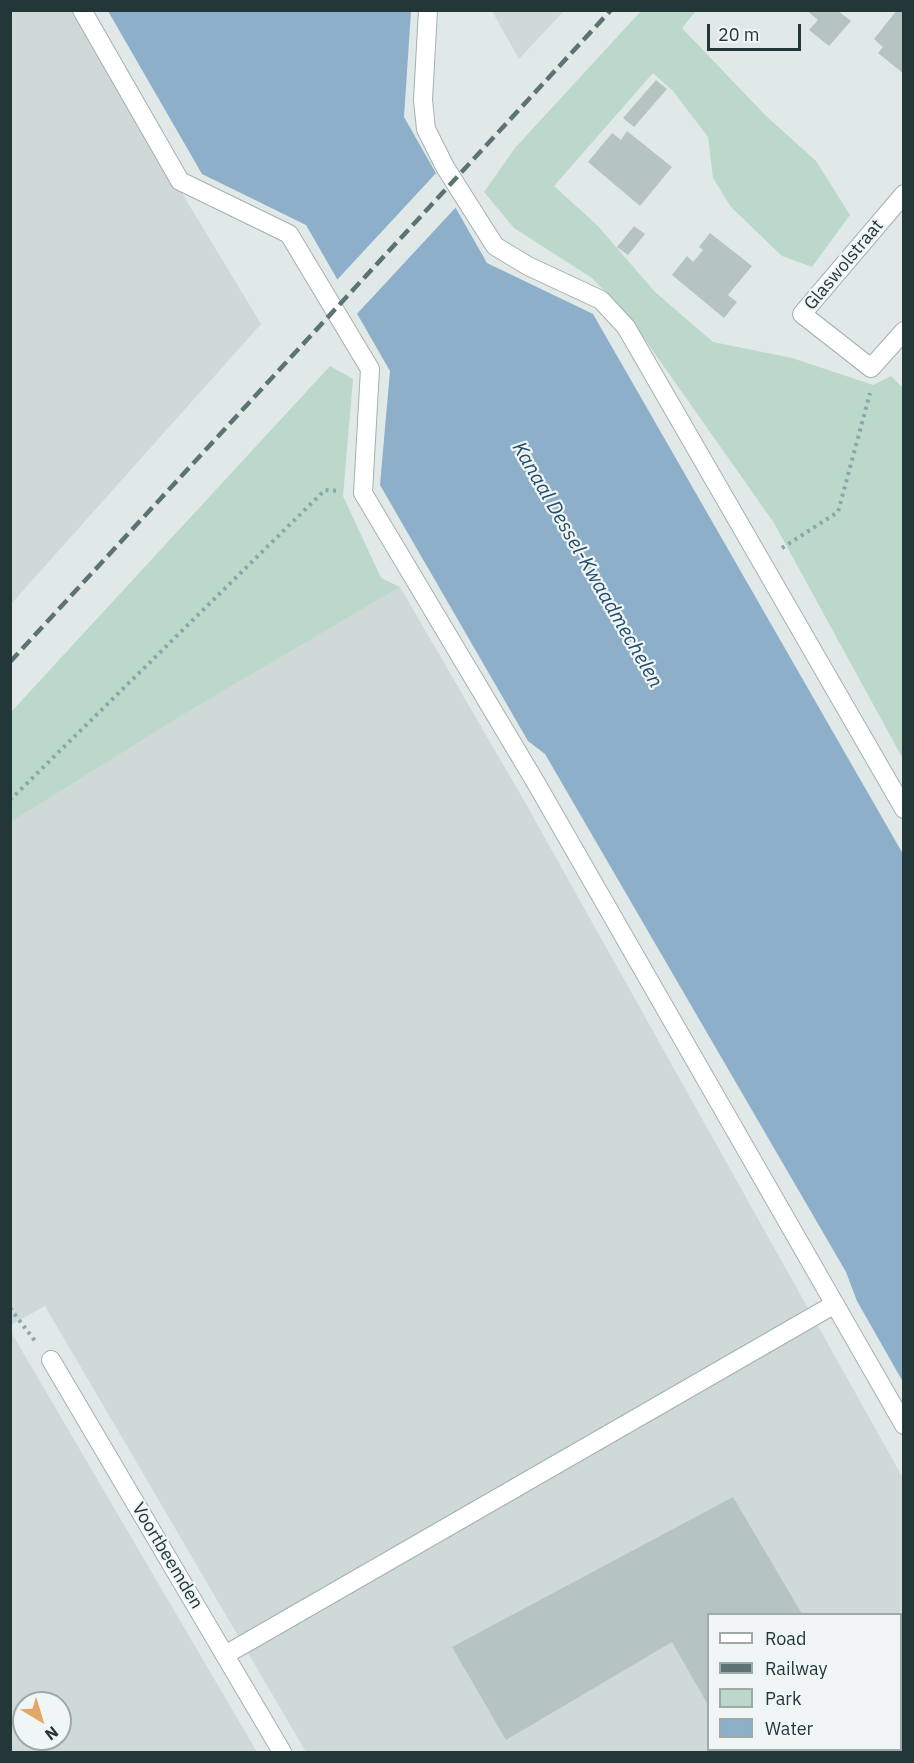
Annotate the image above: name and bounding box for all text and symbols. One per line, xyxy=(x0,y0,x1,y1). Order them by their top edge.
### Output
scale bar xyxy=(710,12,804,50)
text: 20 m xyxy=(718,23,760,46)
street label: Glaswolstraat xyxy=(800,215,888,315)
water label: Kanaal Dessel-Kwaadmechelen xyxy=(507,438,667,692)
street label: Voortbeemden xyxy=(127,1499,207,1613)
legend xyxy=(707,1613,902,1751)
text: Road xyxy=(765,1627,806,1650)
text: Railway xyxy=(765,1657,827,1680)
text: Park xyxy=(765,1687,801,1710)
north arrow xyxy=(12,1691,72,1751)
text: Water xyxy=(765,1717,813,1740)
text: N xyxy=(41,1722,63,1745)

